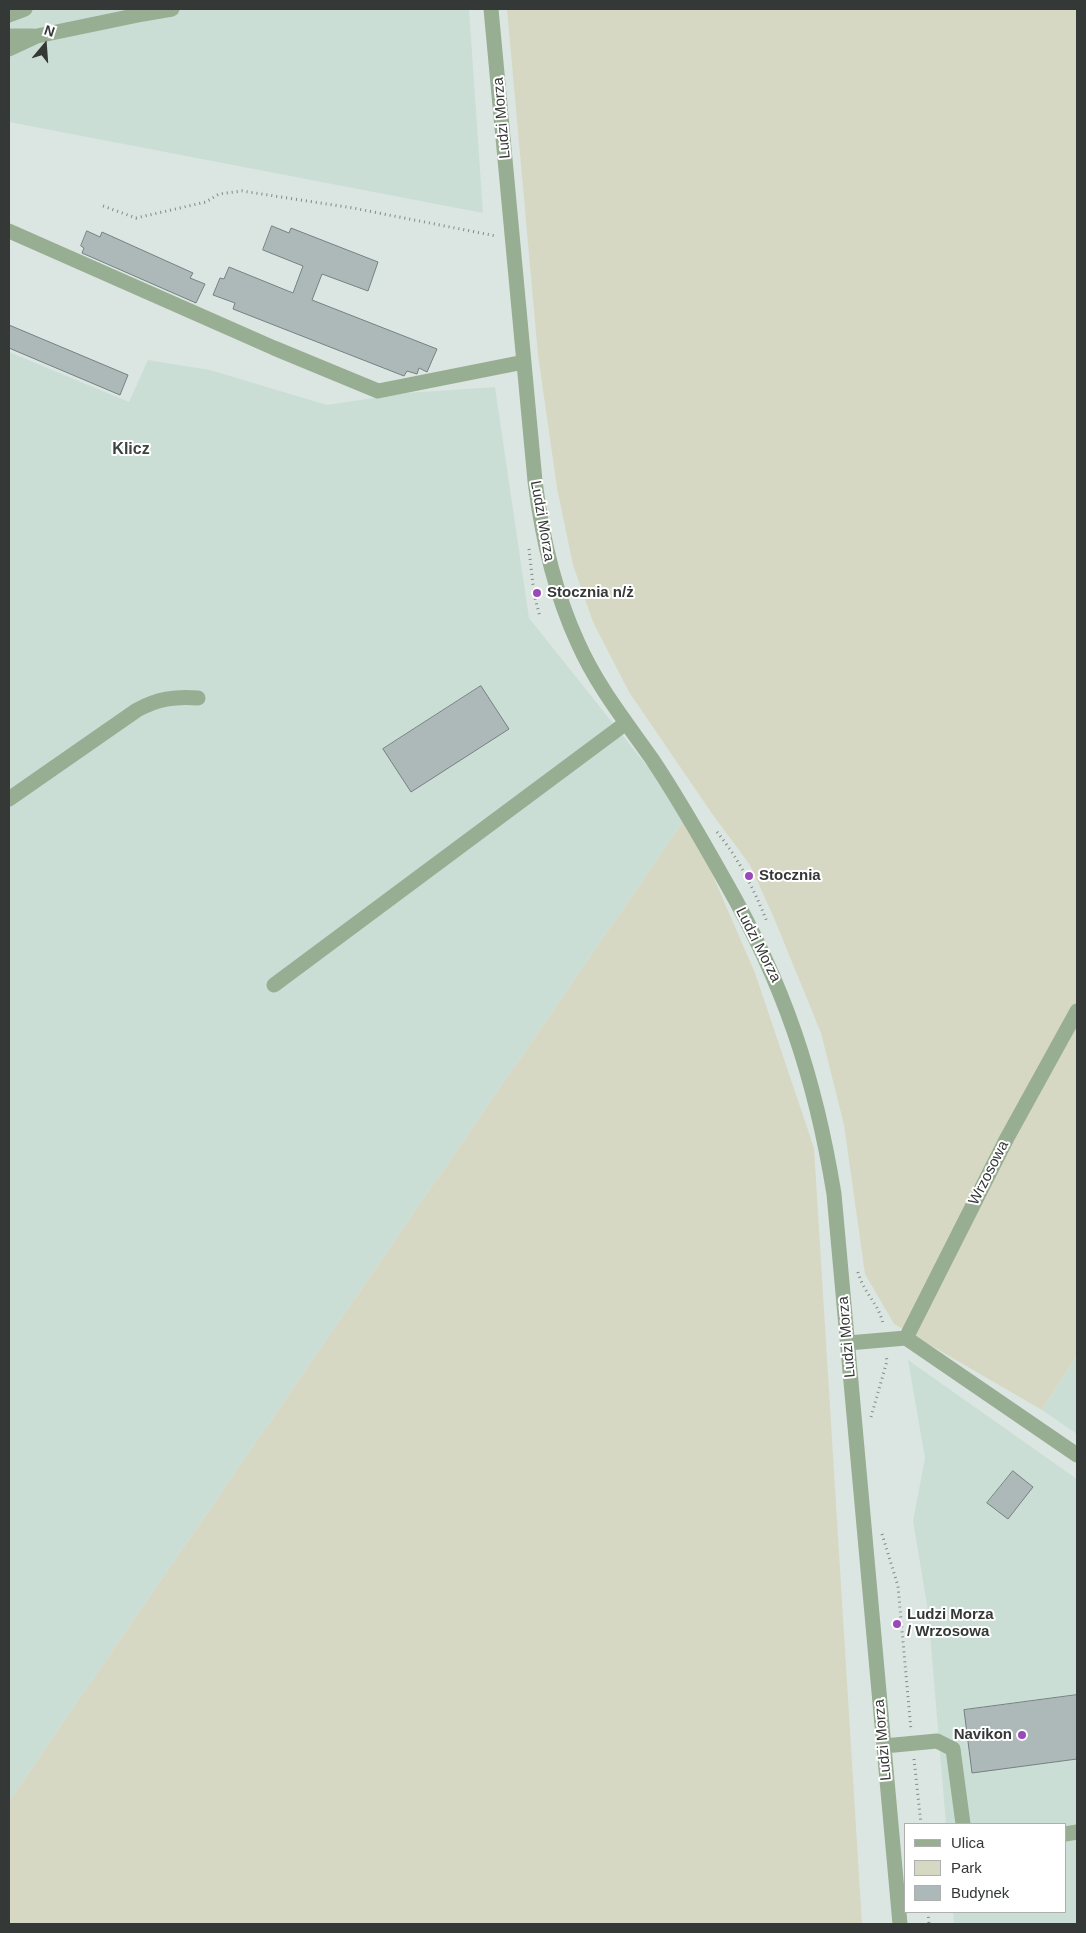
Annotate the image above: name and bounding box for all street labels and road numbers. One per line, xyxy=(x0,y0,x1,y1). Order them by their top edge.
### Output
street label: Ludzi Morza xyxy=(489,77,515,159)
street label: Ludzi Morza xyxy=(526,479,558,563)
street label: Ludzi Morza xyxy=(731,905,785,985)
street label: Wrzosowa xyxy=(965,1138,1013,1208)
street label: Ludzi Morza xyxy=(834,1296,860,1378)
street label: Ludzi Morza xyxy=(870,1699,896,1781)

